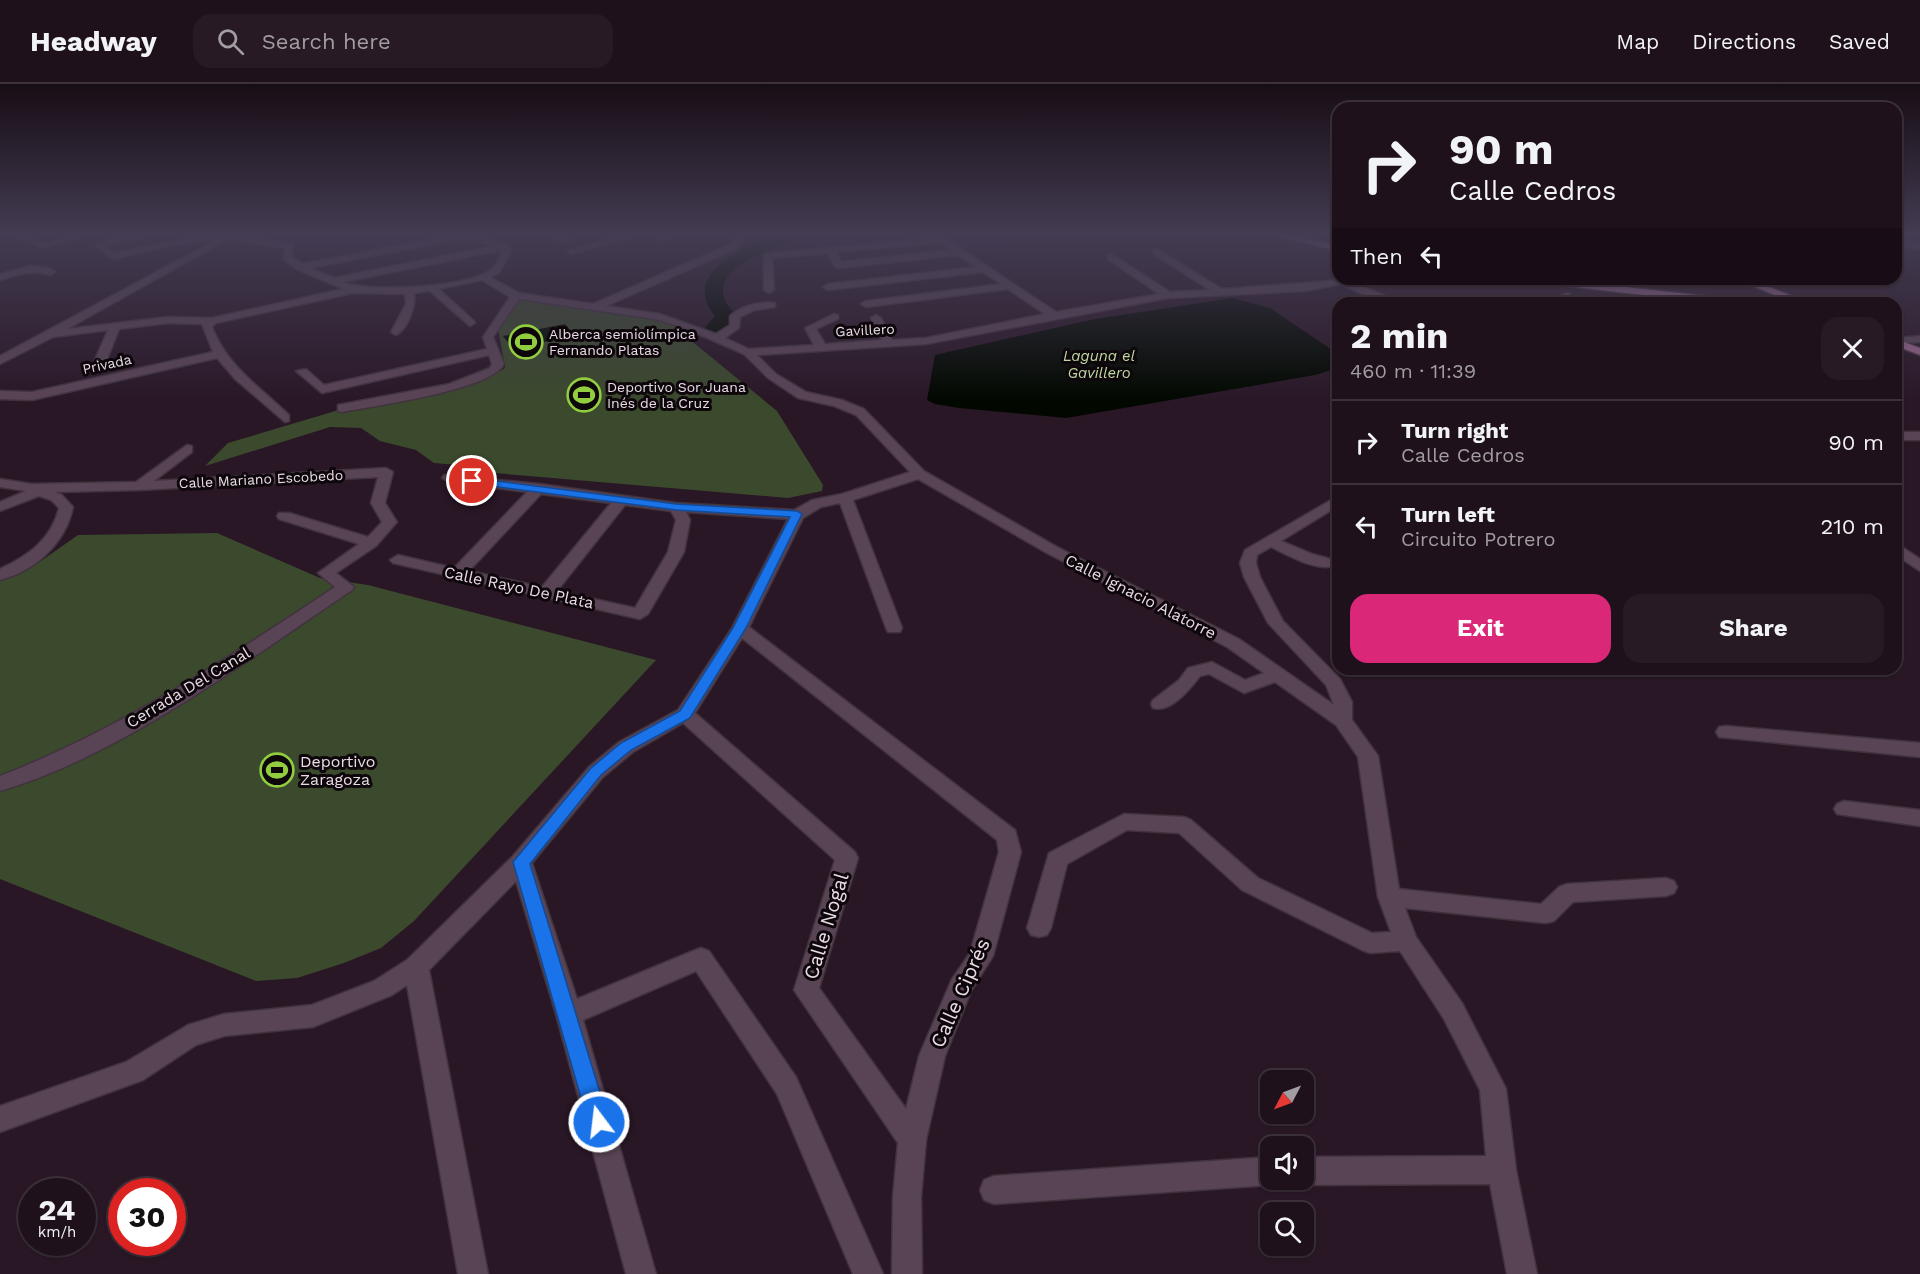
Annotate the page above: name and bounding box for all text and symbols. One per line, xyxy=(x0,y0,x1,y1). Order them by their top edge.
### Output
search box xyxy=(193,14,613,68)
text: Headway xyxy=(30,25,157,58)
icon: search xyxy=(214,25,247,58)
text: Search here xyxy=(262,29,391,54)
text: Map xyxy=(1616,29,1659,54)
text: Directions xyxy=(1692,29,1796,54)
text: Saved xyxy=(1829,29,1890,54)
text: 90 m xyxy=(1449,125,1553,174)
icon: right xyxy=(1350,126,1428,204)
text: Calle Cedros xyxy=(1449,175,1616,207)
icon: left xyxy=(1415,240,1448,273)
text: Then xyxy=(1350,244,1403,269)
text: 2 min xyxy=(1350,315,1448,357)
button: close xyxy=(1821,317,1884,380)
street label: Gavillero xyxy=(835,320,895,340)
sports icon: Alberca semiolímpica Fernando Platas xyxy=(508,324,544,360)
place label: Alberca semiolímpica Fernando Platas xyxy=(549,326,696,358)
water label: Laguna el Gavillero xyxy=(1063,347,1136,382)
street label: Privada xyxy=(81,351,133,377)
text: 460 m · 11:39 xyxy=(1350,359,1476,383)
sports icon: Deportivo Sor Juana Inés de la Cruz xyxy=(566,377,602,413)
place label: Deportivo Sor Juana Inés de la Cruz xyxy=(607,379,746,411)
text: Turn right xyxy=(1401,418,1508,443)
icon: right xyxy=(1350,426,1383,459)
text: 90 m xyxy=(1828,430,1884,455)
text: Calle Cedros xyxy=(1401,443,1525,467)
pin xyxy=(446,455,497,506)
icon: arrive xyxy=(455,464,488,497)
street label: Calle Mariano Escobedo xyxy=(178,467,344,491)
text: Turn left xyxy=(1401,502,1495,527)
icon: left xyxy=(1350,510,1383,543)
text: 210 m xyxy=(1820,514,1884,539)
text: Circuito Potrero xyxy=(1401,527,1555,551)
street label: Calle Ignacio Alatorre xyxy=(1062,550,1219,643)
street label: Calle Rayo De Plata xyxy=(442,562,595,613)
button: Exit xyxy=(1350,594,1611,663)
button: Share xyxy=(1623,594,1884,663)
street label: Cerrada Del Canal xyxy=(123,643,254,732)
sports icon: Deportivo Zaragoza xyxy=(259,752,295,788)
place label: Deportivo Zaragoza xyxy=(300,752,375,789)
street label: Calle Nogal xyxy=(798,870,854,982)
street label: Calle Ciprés xyxy=(925,935,995,1051)
north arrow xyxy=(1260,1070,1314,1124)
map controls xyxy=(1260,1070,1314,1256)
position arrow xyxy=(567,1090,631,1154)
button: sound xyxy=(1260,1136,1314,1190)
speed limit sign: 30 xyxy=(108,1178,186,1256)
text: 24 xyxy=(39,1192,75,1227)
button: search xyxy=(1260,1202,1314,1256)
text: km/h xyxy=(38,1223,76,1241)

